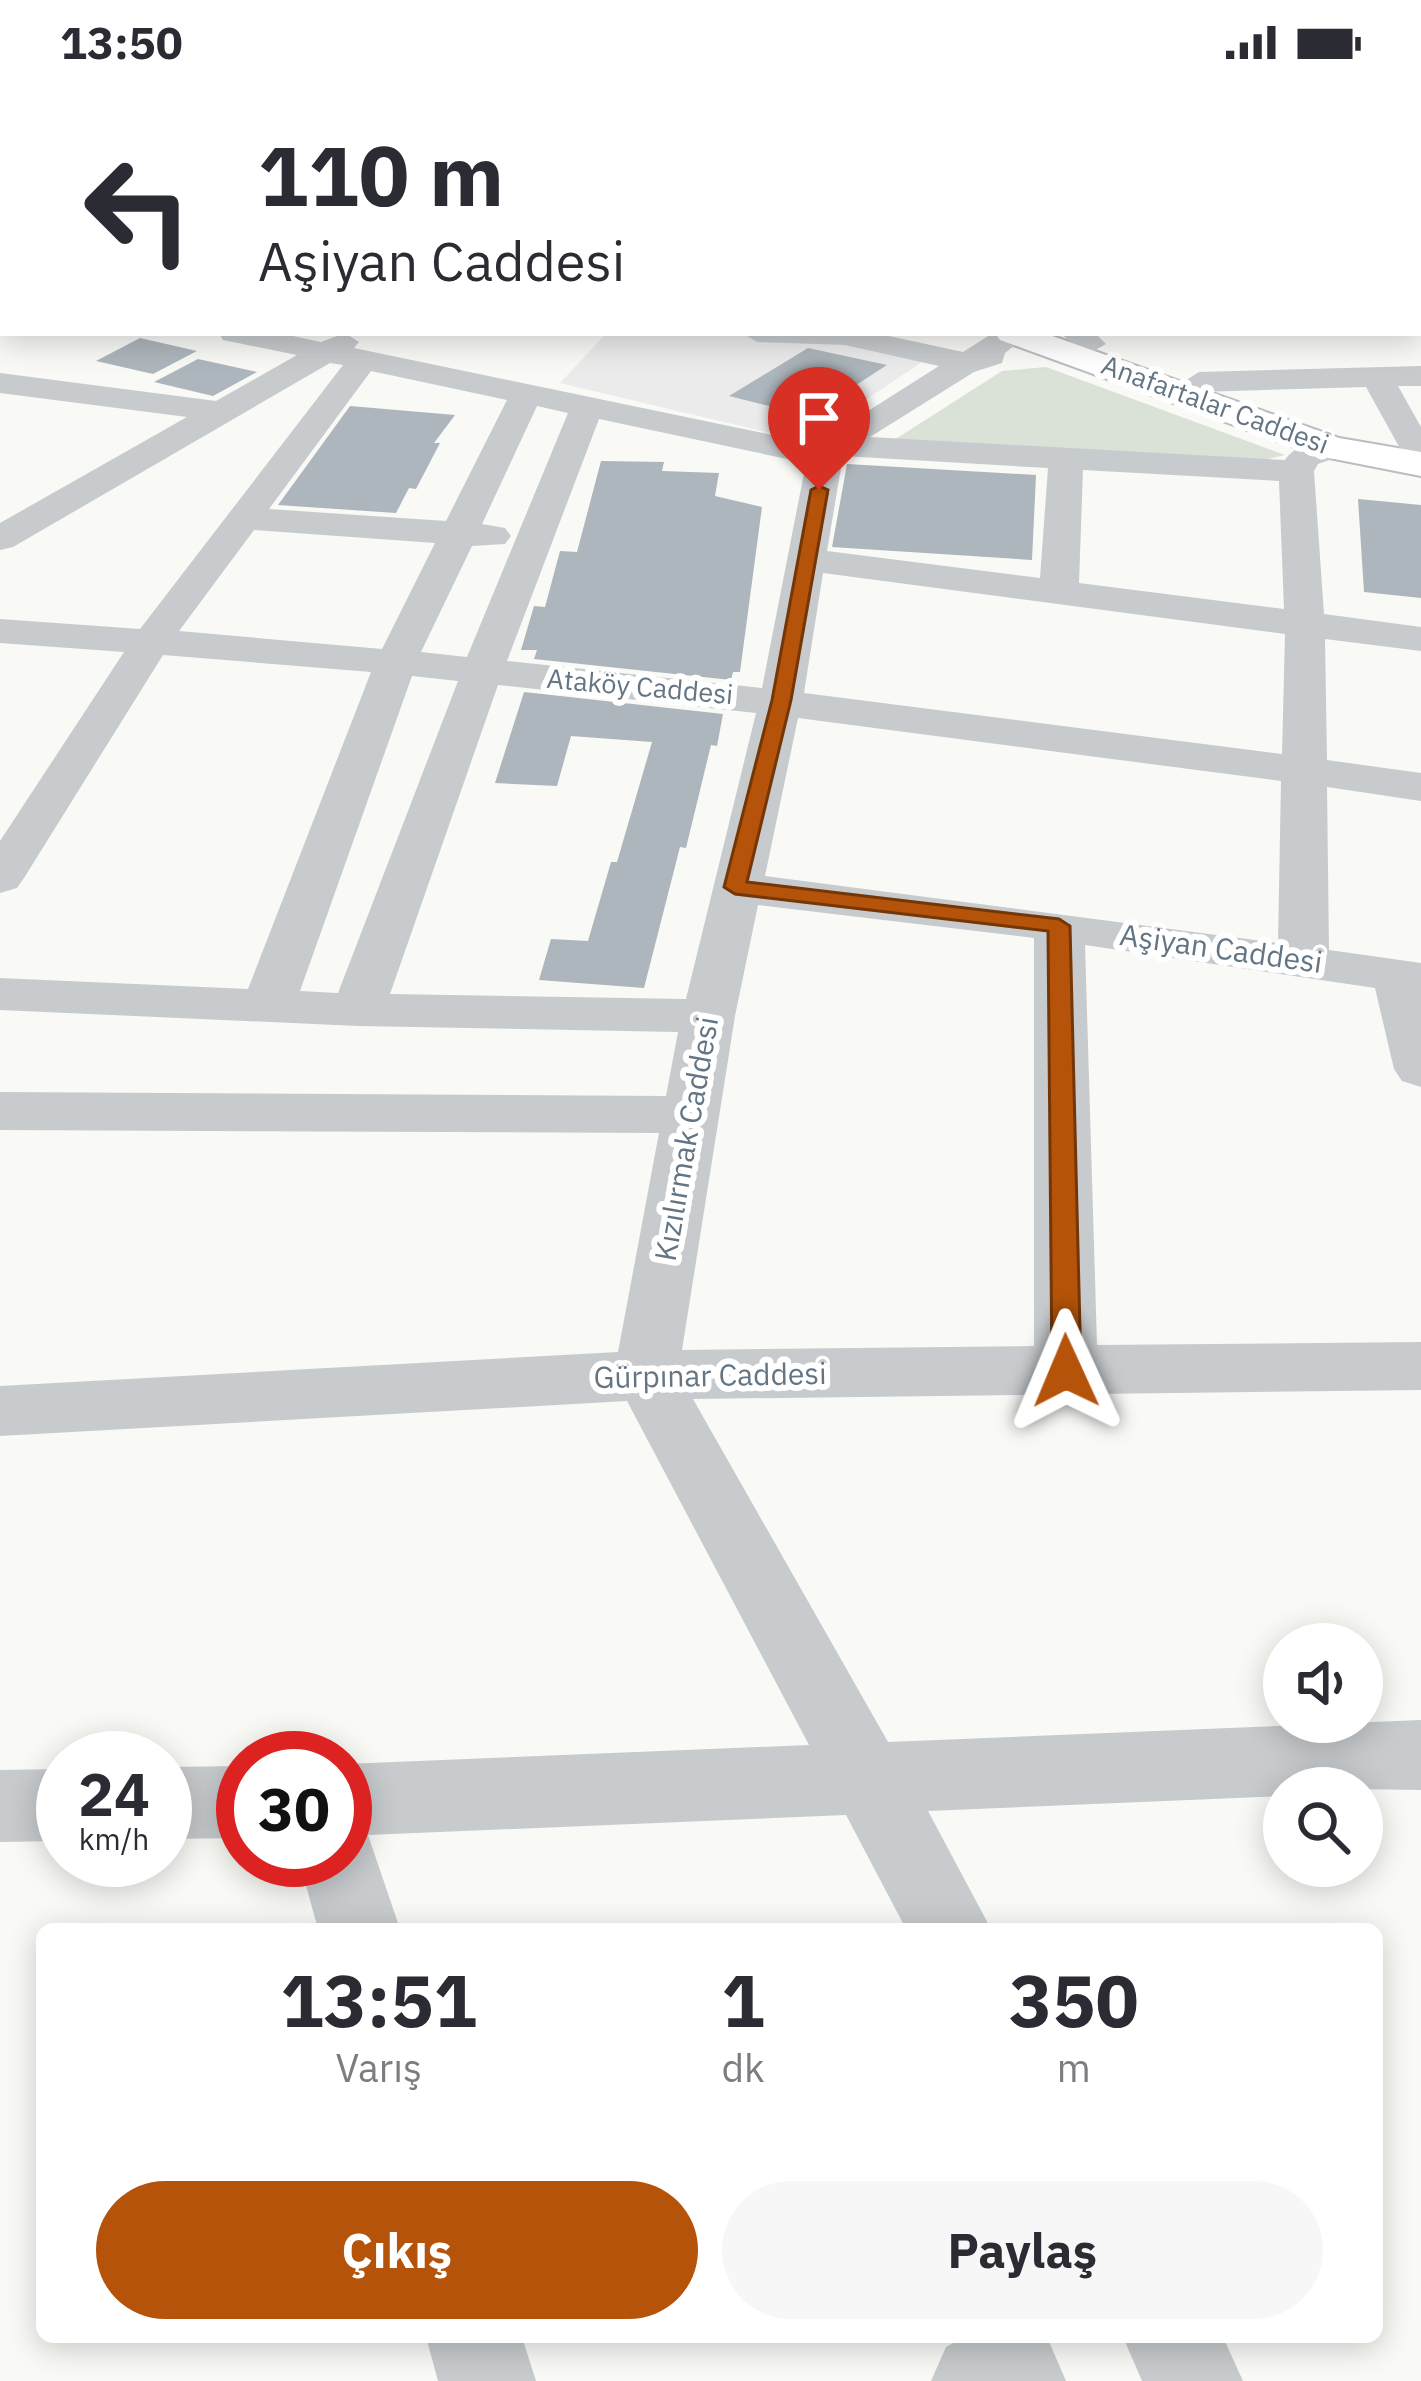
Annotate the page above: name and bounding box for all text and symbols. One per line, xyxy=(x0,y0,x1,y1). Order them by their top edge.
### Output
text: 13:50 xyxy=(60,13,183,71)
text: 110 m xyxy=(258,120,504,229)
icon: left xyxy=(60,132,216,288)
text: Aşiyan Caddesi xyxy=(258,226,625,296)
street label: Anafartalar Caddesi xyxy=(1097,346,1334,461)
pin xyxy=(768,367,870,490)
icon: arrive xyxy=(786,385,852,451)
street label: Ataköy Caddesi xyxy=(546,660,735,711)
street label: Aşiyan Caddesi xyxy=(1117,914,1325,981)
street label: Kızılırmak Caddesi xyxy=(645,1014,726,1264)
position arrow xyxy=(1003,1308,1129,1434)
street label: Gürpınar Caddesi xyxy=(593,1353,827,1396)
map controls xyxy=(1263,1623,1383,1887)
button: sound xyxy=(1263,1623,1383,1743)
speed limit sign: 30 xyxy=(216,1731,372,1887)
text: 24 xyxy=(78,1754,150,1833)
button: search xyxy=(1263,1767,1383,1887)
text: km/h xyxy=(79,1819,149,1858)
text: 13:51 xyxy=(280,1953,477,2047)
text: 1 xyxy=(721,1953,765,2047)
text: 350 xyxy=(1009,1953,1139,2047)
text: Varış xyxy=(335,2042,422,2093)
text: dk xyxy=(721,2042,765,2093)
text: m xyxy=(1057,2042,1091,2093)
button: Çıkış xyxy=(96,2181,698,2319)
button: Paylaş xyxy=(722,2181,1323,2319)

